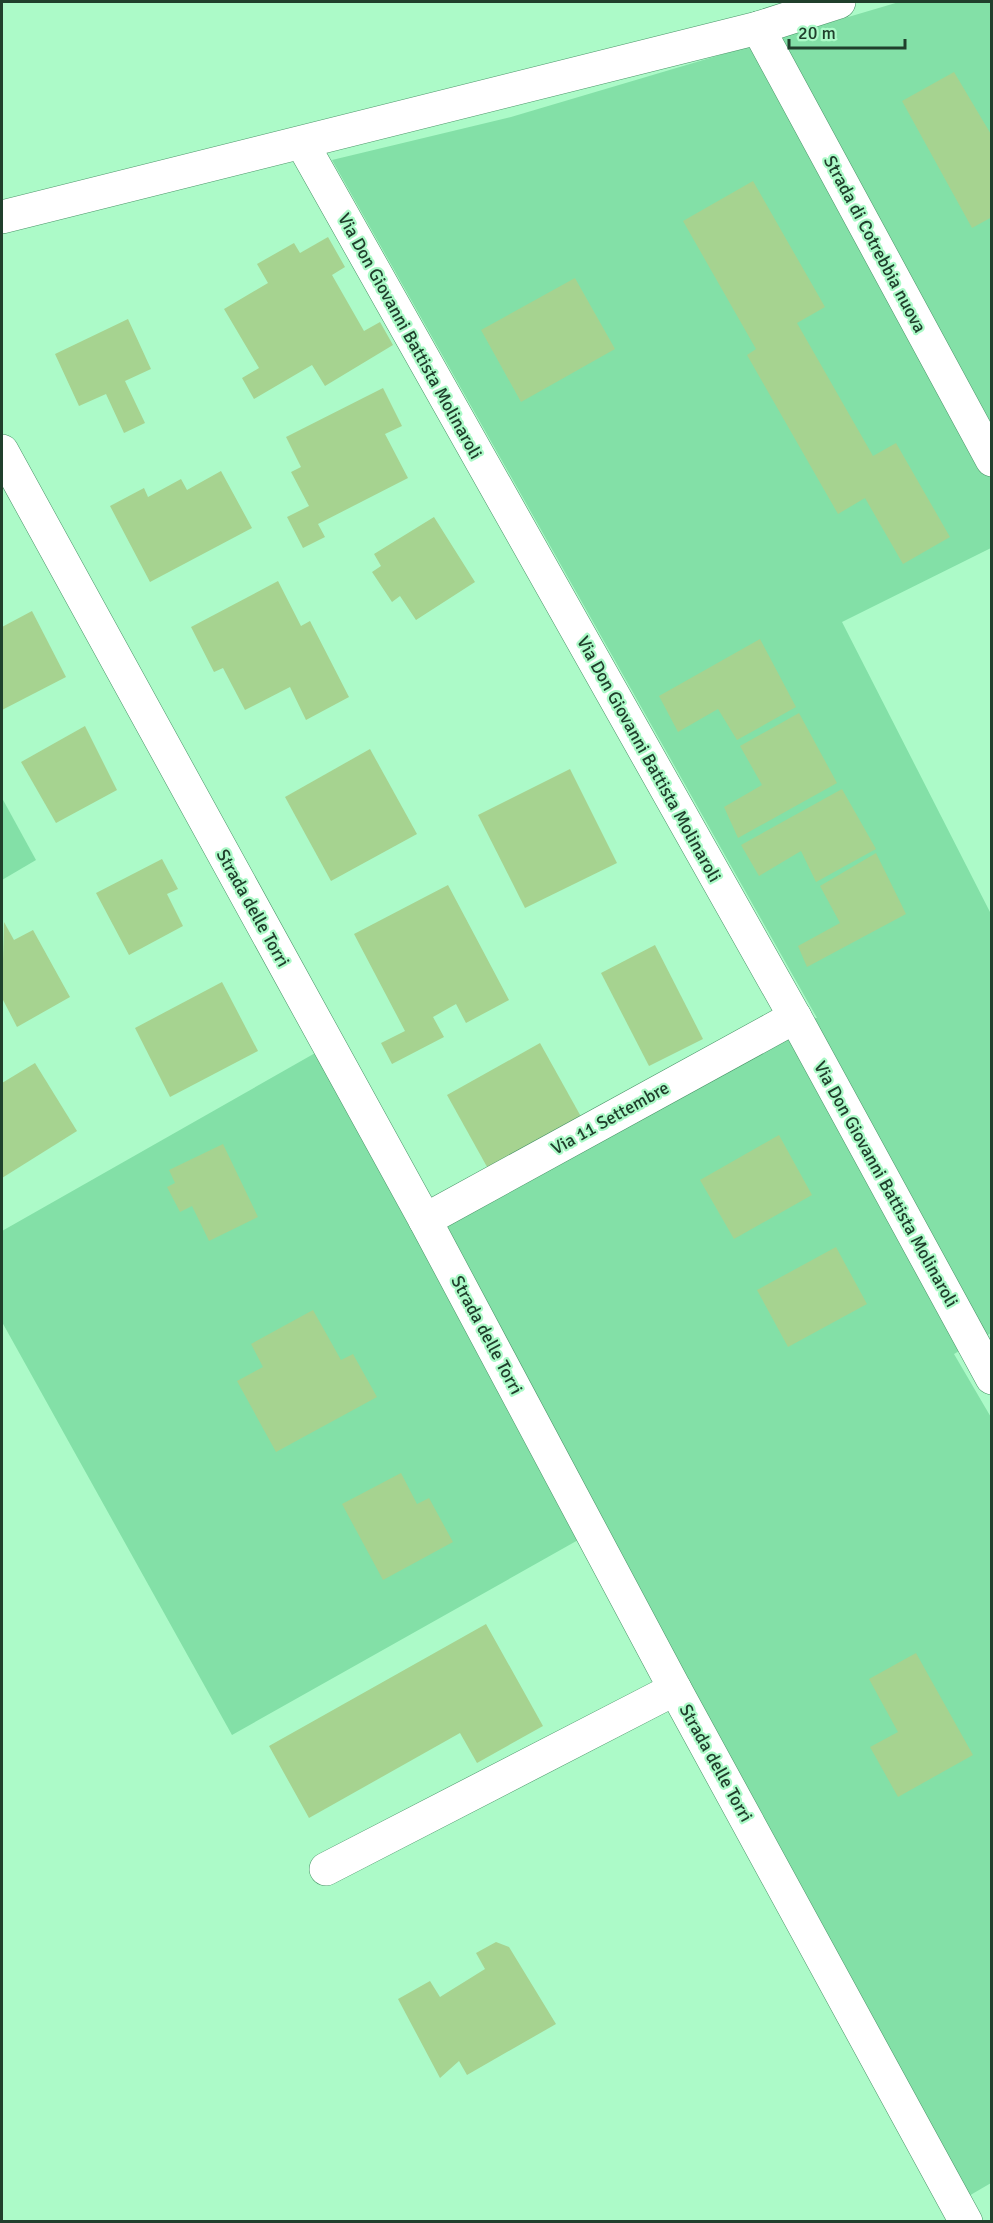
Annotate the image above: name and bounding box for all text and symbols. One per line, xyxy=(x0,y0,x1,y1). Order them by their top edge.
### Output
scale bar xyxy=(789,12,904,50)
text: 20 m xyxy=(798,22,836,44)
street label: Strada di Cotrebbia nuova xyxy=(819,152,931,336)
street label: Via Don Giovanni Battista Molinaroli xyxy=(333,209,487,463)
street label: Via Don Giovanni Battista Molinaroli xyxy=(572,632,726,886)
street label: Strada delle Torri xyxy=(212,845,294,971)
street label: Via Don Giovanni Battista Molinaroli xyxy=(809,1057,963,1311)
street label: Via 11 Settembre xyxy=(547,1077,673,1159)
street label: Strada delle Torri xyxy=(446,1272,528,1398)
street label: Strada delle Torri xyxy=(675,1700,757,1826)

